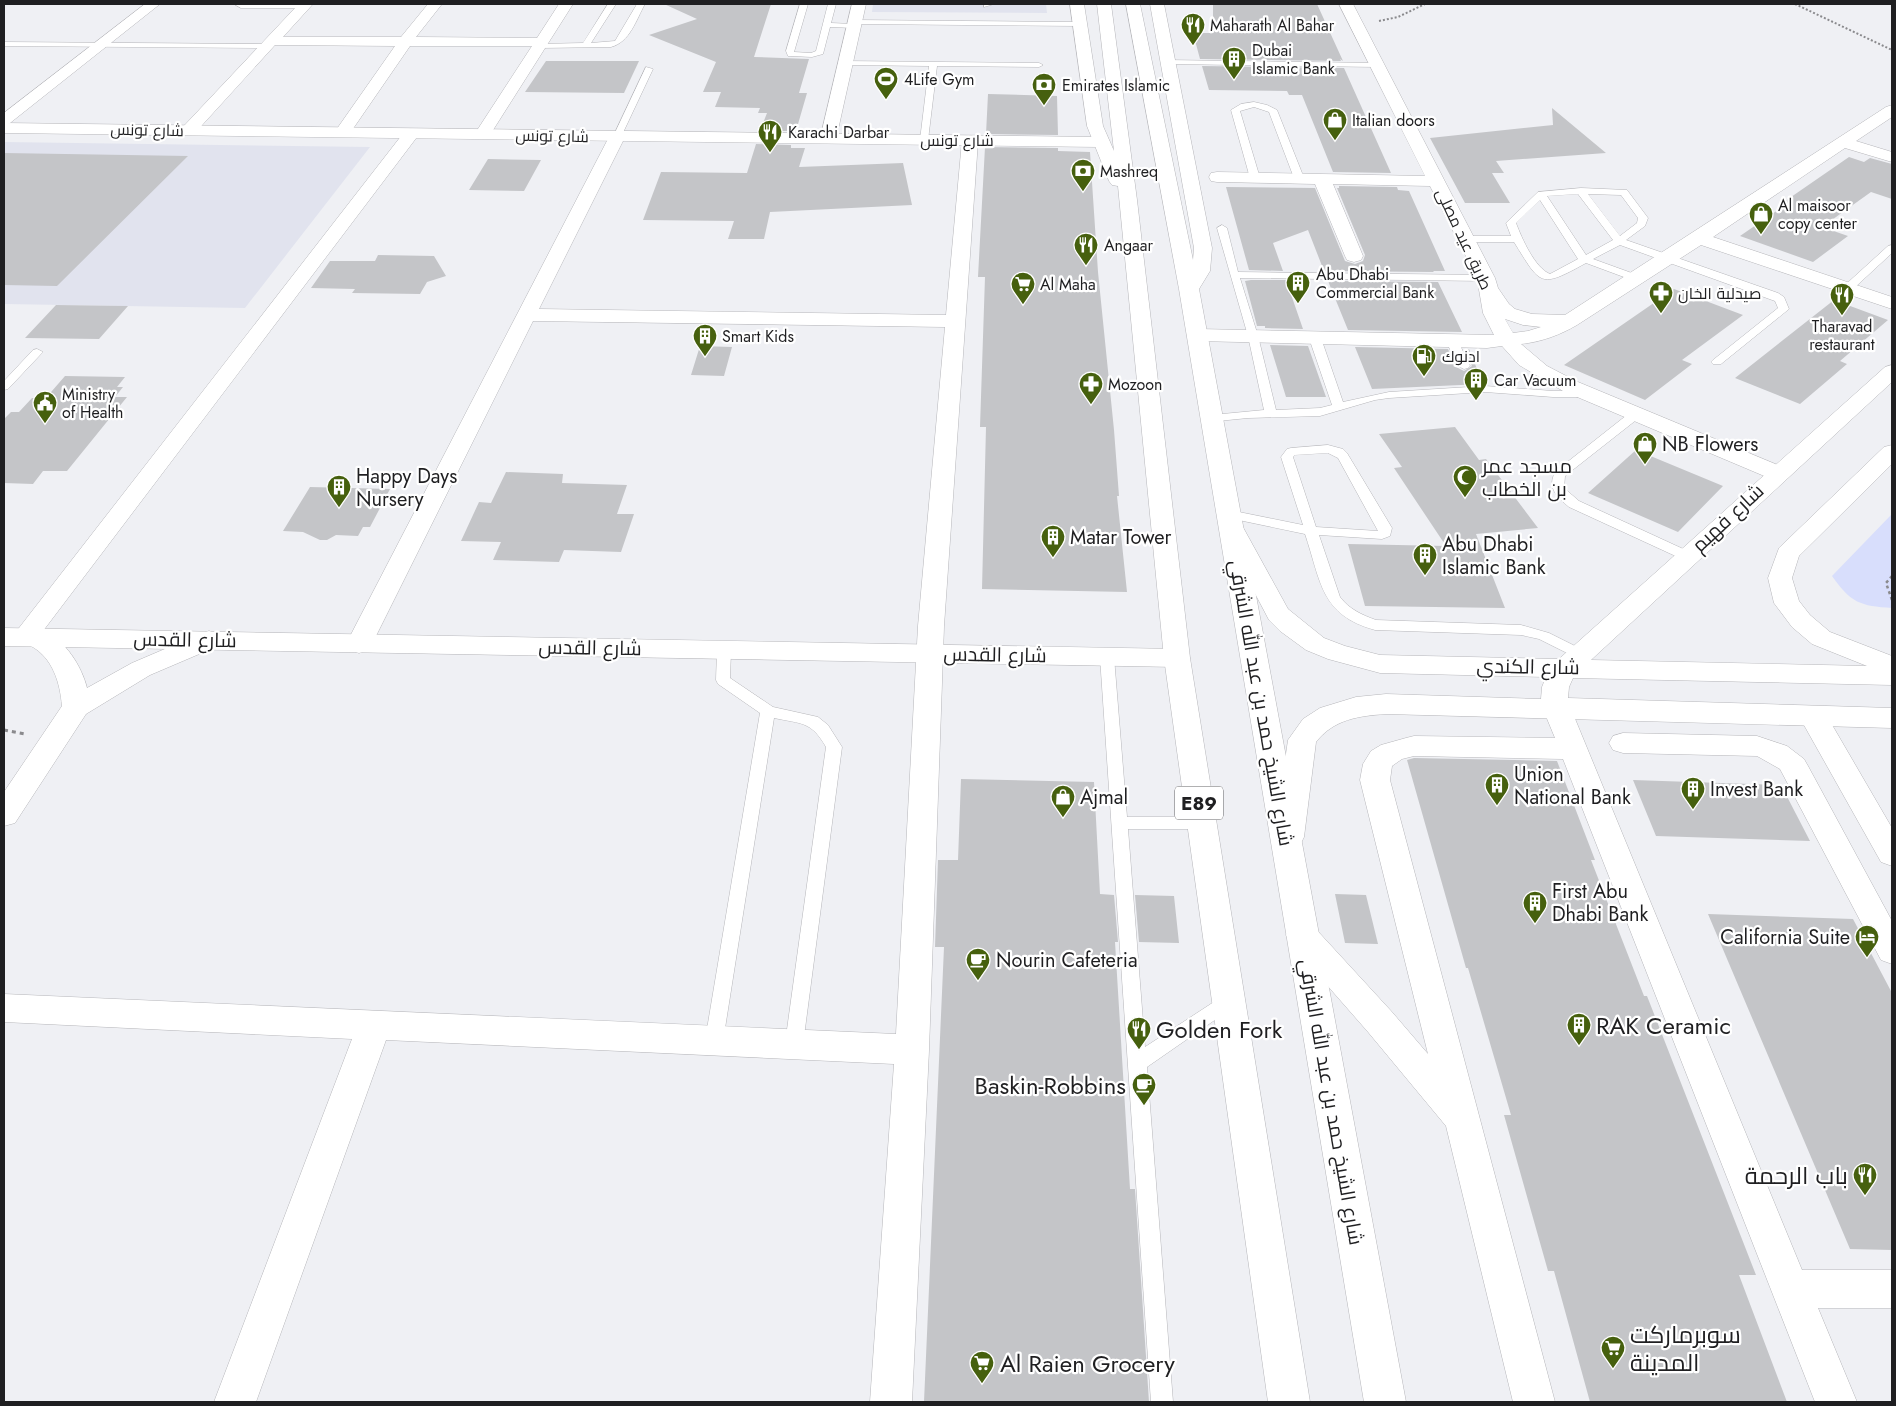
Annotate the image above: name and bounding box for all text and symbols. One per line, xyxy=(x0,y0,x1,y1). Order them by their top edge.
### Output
restaurant icon: Maharath Al Bahar xyxy=(1180,12,1206,46)
place label: Maharath Al Bahar xyxy=(1210,14,1335,37)
place label: Dubai Islamic Bank xyxy=(1252,39,1336,80)
building icon: Dubai Islamic Bank xyxy=(1221,46,1247,80)
sports icon: 4Life Gym xyxy=(873,66,899,100)
place label: 4Life Gym xyxy=(904,68,974,91)
bank icon: Emirates Islamic xyxy=(1031,72,1057,106)
place label: Emirates Islamic xyxy=(1062,74,1170,97)
shop icon: Italian doors xyxy=(1322,107,1348,141)
place label: Italian doors xyxy=(1352,109,1435,132)
street label: شارع تونس xyxy=(110,118,184,142)
restaurant icon: Karachi Darbar xyxy=(757,119,783,153)
place label: Karachi Darbar xyxy=(788,121,890,144)
street label: شارع تونس xyxy=(515,124,589,148)
street label: شارع تونس xyxy=(920,129,994,152)
bank icon: Mashreq xyxy=(1070,158,1096,192)
place label: Mashreq xyxy=(1100,160,1158,183)
street label: طريق عيد مصلى xyxy=(1430,184,1498,294)
place label: Al maisoor copy center xyxy=(1778,194,1857,235)
shop icon: Al maisoor copy center xyxy=(1748,201,1774,235)
restaurant icon: Angaar xyxy=(1073,232,1099,266)
place label: Angaar xyxy=(1104,234,1153,257)
place label: Abu Dhabi Commercial Bank xyxy=(1316,263,1435,304)
building icon: Abu Dhabi Commercial Bank xyxy=(1285,270,1311,304)
supermarket icon: Al Maha xyxy=(1010,271,1036,305)
place label: Al Maha xyxy=(1040,273,1096,296)
pharmacy icon: صيدلية الخان xyxy=(1648,280,1674,314)
place label: صيدلية الخان xyxy=(1678,282,1761,305)
restaurant icon: Tharavad restaurant xyxy=(1829,282,1855,316)
place label: Tharavad restaurant xyxy=(1809,315,1875,356)
building icon: Smart Kids xyxy=(692,323,718,357)
place label: Smart Kids xyxy=(722,325,794,348)
fuel station icon: ادنوك xyxy=(1411,343,1437,377)
place label: ادنوك xyxy=(1442,345,1480,368)
building icon: Car Vacuum xyxy=(1463,367,1489,401)
place label: Car Vacuum xyxy=(1494,369,1577,392)
pharmacy icon: Mozoon xyxy=(1078,371,1104,405)
place label: Mozoon xyxy=(1108,373,1162,396)
place label: Ministry of Health xyxy=(62,383,123,424)
public building icon: Ministry of Health xyxy=(32,390,58,424)
place label: NB Flowers xyxy=(1662,430,1758,459)
shop icon: NB Flowers xyxy=(1632,431,1658,465)
place label: مسجد عمر بن الخطاب xyxy=(1481,452,1572,504)
place label: Happy Days Nursery xyxy=(356,462,457,514)
mosque icon: مسجد عمر بن الخطاب xyxy=(1452,464,1478,498)
building icon: Happy Days Nursery xyxy=(326,474,352,508)
street label: شارع فهيم xyxy=(1686,477,1770,559)
place label: Matar Tower xyxy=(1070,523,1172,552)
building icon: Matar Tower xyxy=(1040,524,1066,558)
place label: Abu Dhabi Islamic Bank xyxy=(1442,530,1546,582)
building icon: Abu Dhabi Islamic Bank xyxy=(1412,542,1438,576)
street label: شارع الشيخ حمد بن عبد الله الشرقي xyxy=(1221,558,1300,849)
street label: شارع القدس xyxy=(133,625,237,655)
street label: شارع القدس xyxy=(538,633,642,663)
street label: شارع القدس xyxy=(943,640,1047,670)
street label: شارع الكندي xyxy=(1476,652,1580,683)
place label: Union National Bank xyxy=(1514,760,1631,812)
building icon: Union National Bank xyxy=(1484,772,1510,806)
place label: Invest Bank xyxy=(1710,775,1803,804)
building icon: Invest Bank xyxy=(1680,776,1706,810)
place label: Ajmal xyxy=(1080,783,1128,812)
shop icon: Ajmal xyxy=(1050,784,1076,818)
road number: E89 xyxy=(1175,786,1223,820)
place label: First Abu Dhabi Bank xyxy=(1552,877,1649,929)
building icon: First Abu Dhabi Bank xyxy=(1522,890,1548,924)
place label: California Suite xyxy=(1720,923,1850,952)
hotel icon: California Suite xyxy=(1854,924,1880,958)
place label: Nourin Cafeteria xyxy=(996,946,1138,975)
cafe icon: Nourin Cafeteria xyxy=(965,947,991,981)
street label: شارع الشيخ حمد بن عبد الله الشرقي xyxy=(1291,957,1370,1248)
place label: RAK Ceramic xyxy=(1596,1008,1731,1043)
place label: Golden Fork xyxy=(1156,1012,1283,1047)
building icon: RAK Ceramic xyxy=(1566,1012,1592,1046)
restaurant icon: Golden Fork xyxy=(1126,1016,1152,1050)
place label: Baskin-Robbins xyxy=(975,1068,1126,1103)
cafe icon: Baskin-Robbins xyxy=(1131,1072,1157,1106)
place label: باب الرحمة xyxy=(1745,1158,1848,1193)
restaurant icon: باب الرحمة xyxy=(1852,1162,1878,1196)
place label: سوبرماركت المدينة xyxy=(1630,1317,1741,1380)
supermarket icon: سوبرماركت المدينة xyxy=(1600,1335,1626,1369)
place label: Al Raien Grocery xyxy=(1000,1346,1175,1381)
supermarket icon: Al Raien Grocery xyxy=(969,1350,995,1384)

